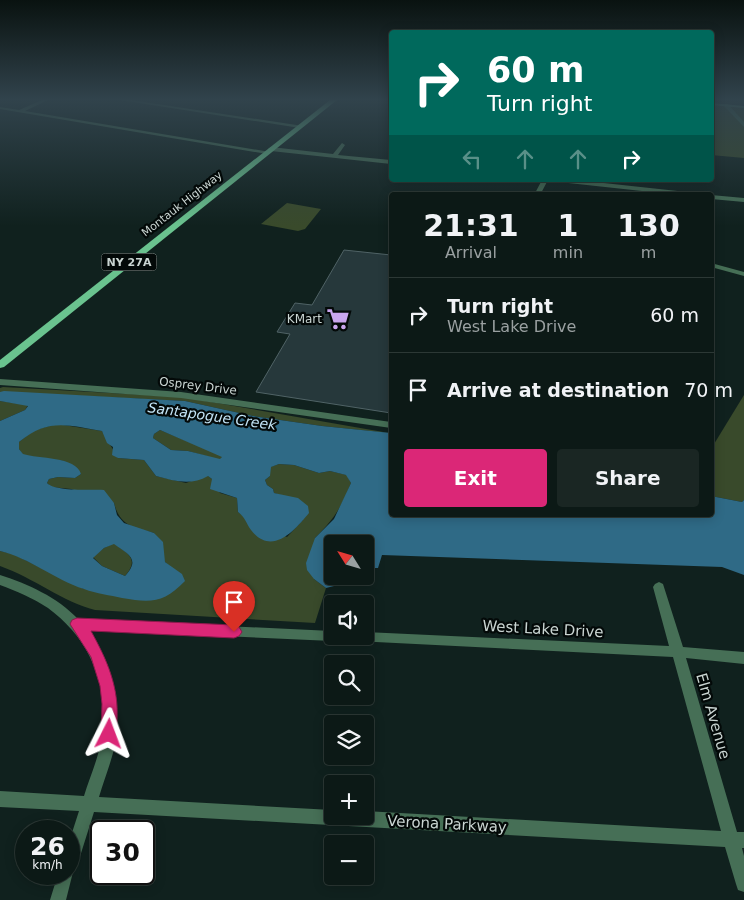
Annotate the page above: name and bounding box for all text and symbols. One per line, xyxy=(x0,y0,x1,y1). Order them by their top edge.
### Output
icon: right xyxy=(404,50,469,115)
text: 60 m xyxy=(487,50,584,90)
text: Turn right xyxy=(487,91,592,116)
icon: left xyxy=(458,145,486,173)
icon: ahead xyxy=(511,145,539,173)
icon: ahead xyxy=(564,145,592,173)
icon: right xyxy=(617,145,645,173)
street label: Montauk Highway xyxy=(139,168,225,239)
text: 21:31 xyxy=(423,208,519,243)
text: 1 xyxy=(557,208,578,243)
text: 130 xyxy=(617,208,680,243)
text: Arrival xyxy=(445,243,497,262)
text: min xyxy=(553,243,583,262)
text: m xyxy=(641,243,656,262)
road number: NY 27A xyxy=(102,253,156,270)
text: Turn right xyxy=(447,295,553,317)
icon: right xyxy=(404,301,432,329)
text: 60 m xyxy=(650,304,699,326)
supermarket icon: KMart xyxy=(325,306,351,332)
place label: KMart xyxy=(287,312,322,326)
text: West Lake Drive xyxy=(447,317,576,336)
street label: Osprey Drive xyxy=(158,374,238,398)
icon: arrive xyxy=(404,376,432,404)
text: Arrive at destination xyxy=(447,379,669,401)
text: 70 m xyxy=(684,379,733,401)
water label: Santapogue Creek xyxy=(147,399,278,433)
button: Exit xyxy=(404,449,547,507)
button: Share xyxy=(557,449,699,507)
north arrow xyxy=(324,535,374,585)
map controls xyxy=(324,535,374,885)
pin xyxy=(213,581,255,632)
icon: arrive xyxy=(220,588,248,616)
button: sound xyxy=(324,595,374,645)
street label: West Lake Drive xyxy=(482,617,604,641)
button: search xyxy=(324,655,374,705)
street label: Elm Avenue xyxy=(692,671,734,761)
position arrow xyxy=(82,707,134,759)
button: layers xyxy=(324,715,374,765)
button: + xyxy=(324,775,374,825)
street label: Verona Parkway xyxy=(387,812,507,836)
speed limit sign: 30 xyxy=(90,820,155,885)
text: 26 xyxy=(30,832,65,861)
button: − xyxy=(324,835,374,885)
text: km/h xyxy=(32,858,63,872)

